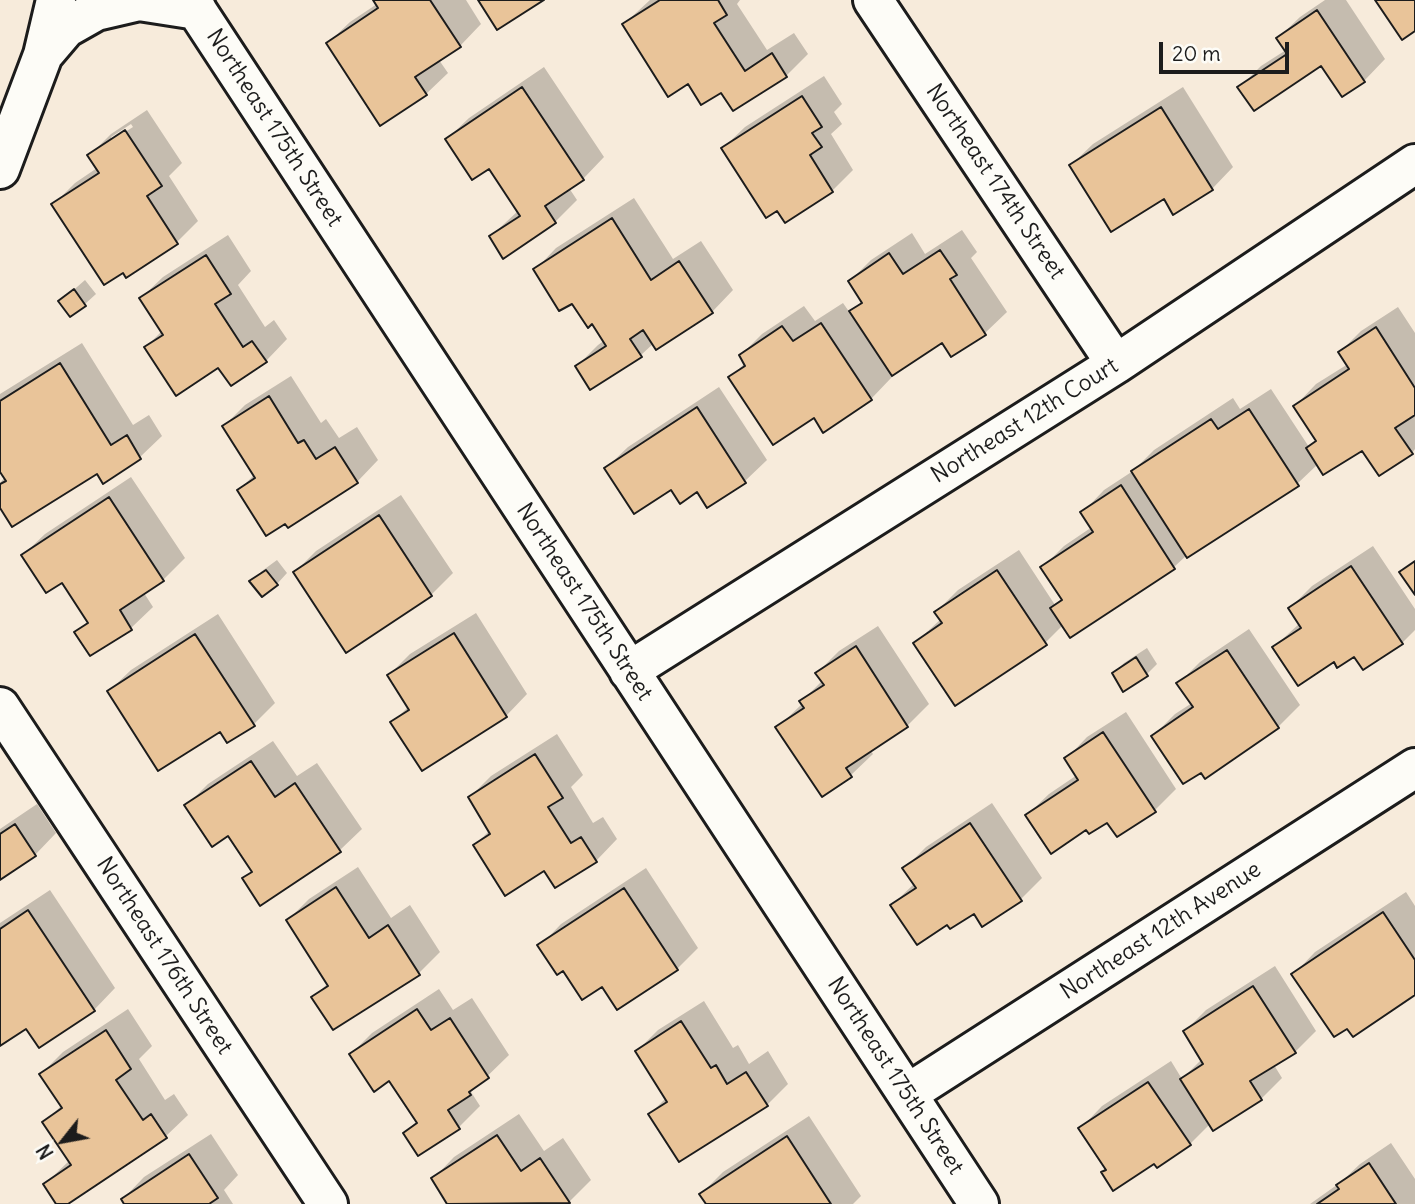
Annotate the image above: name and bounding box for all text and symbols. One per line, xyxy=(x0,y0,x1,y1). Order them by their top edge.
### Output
street label: Northeast 175th Street xyxy=(200,24,348,232)
scale bar xyxy=(1163,28,1292,72)
text: 20 m xyxy=(1172,40,1221,67)
street label: Northeast 174th Street xyxy=(919,79,1071,285)
street label: Northeast 12th Court xyxy=(927,352,1123,490)
street label: Northeast 175th Street xyxy=(510,498,658,706)
street label: Northeast 176th Street xyxy=(90,852,238,1060)
street label: Northeast 12th Avenue xyxy=(1056,856,1266,1006)
street label: Northeast 175th Street xyxy=(821,972,969,1180)
north arrow xyxy=(28,1106,98,1176)
text: N xyxy=(31,1140,59,1164)

